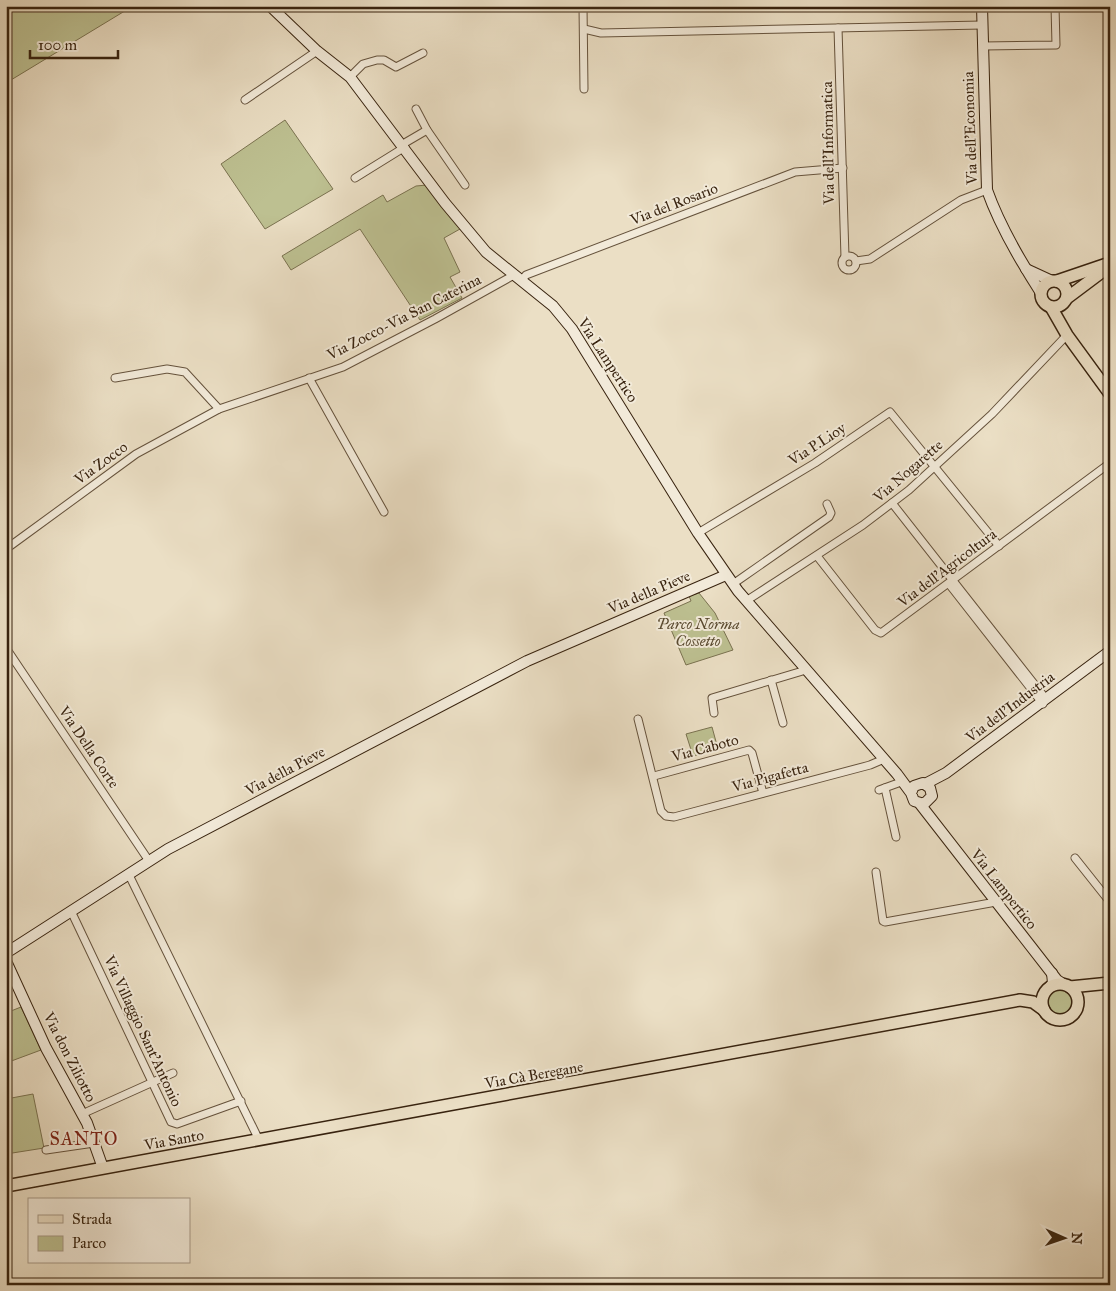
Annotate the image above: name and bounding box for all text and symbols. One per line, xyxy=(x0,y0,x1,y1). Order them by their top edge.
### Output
scale bar xyxy=(30,28,118,60)
text: 100 m xyxy=(38,36,78,54)
street label: Via dell'Economia xyxy=(959,70,981,186)
street label: Via dell'Informatica xyxy=(818,80,838,206)
street label: Via del Rosario xyxy=(627,179,721,229)
street label: Via Zocco-Via San Caterina xyxy=(323,270,485,364)
street label: Via Lampertico xyxy=(574,314,642,406)
street label: Via P.Lioy xyxy=(784,418,850,470)
street label: Via Nogarette xyxy=(869,436,946,507)
street label: Via Zocco xyxy=(70,437,131,489)
street label: Via dell'Agricoltura xyxy=(893,525,1001,612)
street label: Via della Pieve xyxy=(604,567,693,618)
park label: Parco Norma Cossetto xyxy=(656,615,740,650)
street label: Via dell'Industria xyxy=(961,667,1059,747)
street label: Via Della Corte xyxy=(54,702,123,791)
street label: Via Caboto xyxy=(669,730,741,766)
street label: Via della Pieve xyxy=(241,742,328,800)
street label: Via Pigafetta xyxy=(729,758,811,796)
street label: Via Lampertico xyxy=(966,844,1041,933)
street label: Via Villaggio Sant'Antonio xyxy=(100,952,186,1110)
street label: Via don Ziliotto xyxy=(39,1008,100,1105)
street label: Via Cà Beregane xyxy=(482,1057,585,1093)
street label: Via Santo xyxy=(142,1126,205,1154)
district label: SANTO xyxy=(50,1128,118,1150)
legend xyxy=(28,1198,190,1264)
text: Strada xyxy=(72,1210,112,1228)
north arrow xyxy=(1038,1214,1088,1264)
text: N xyxy=(1068,1232,1085,1245)
text: Parco xyxy=(72,1234,107,1252)

